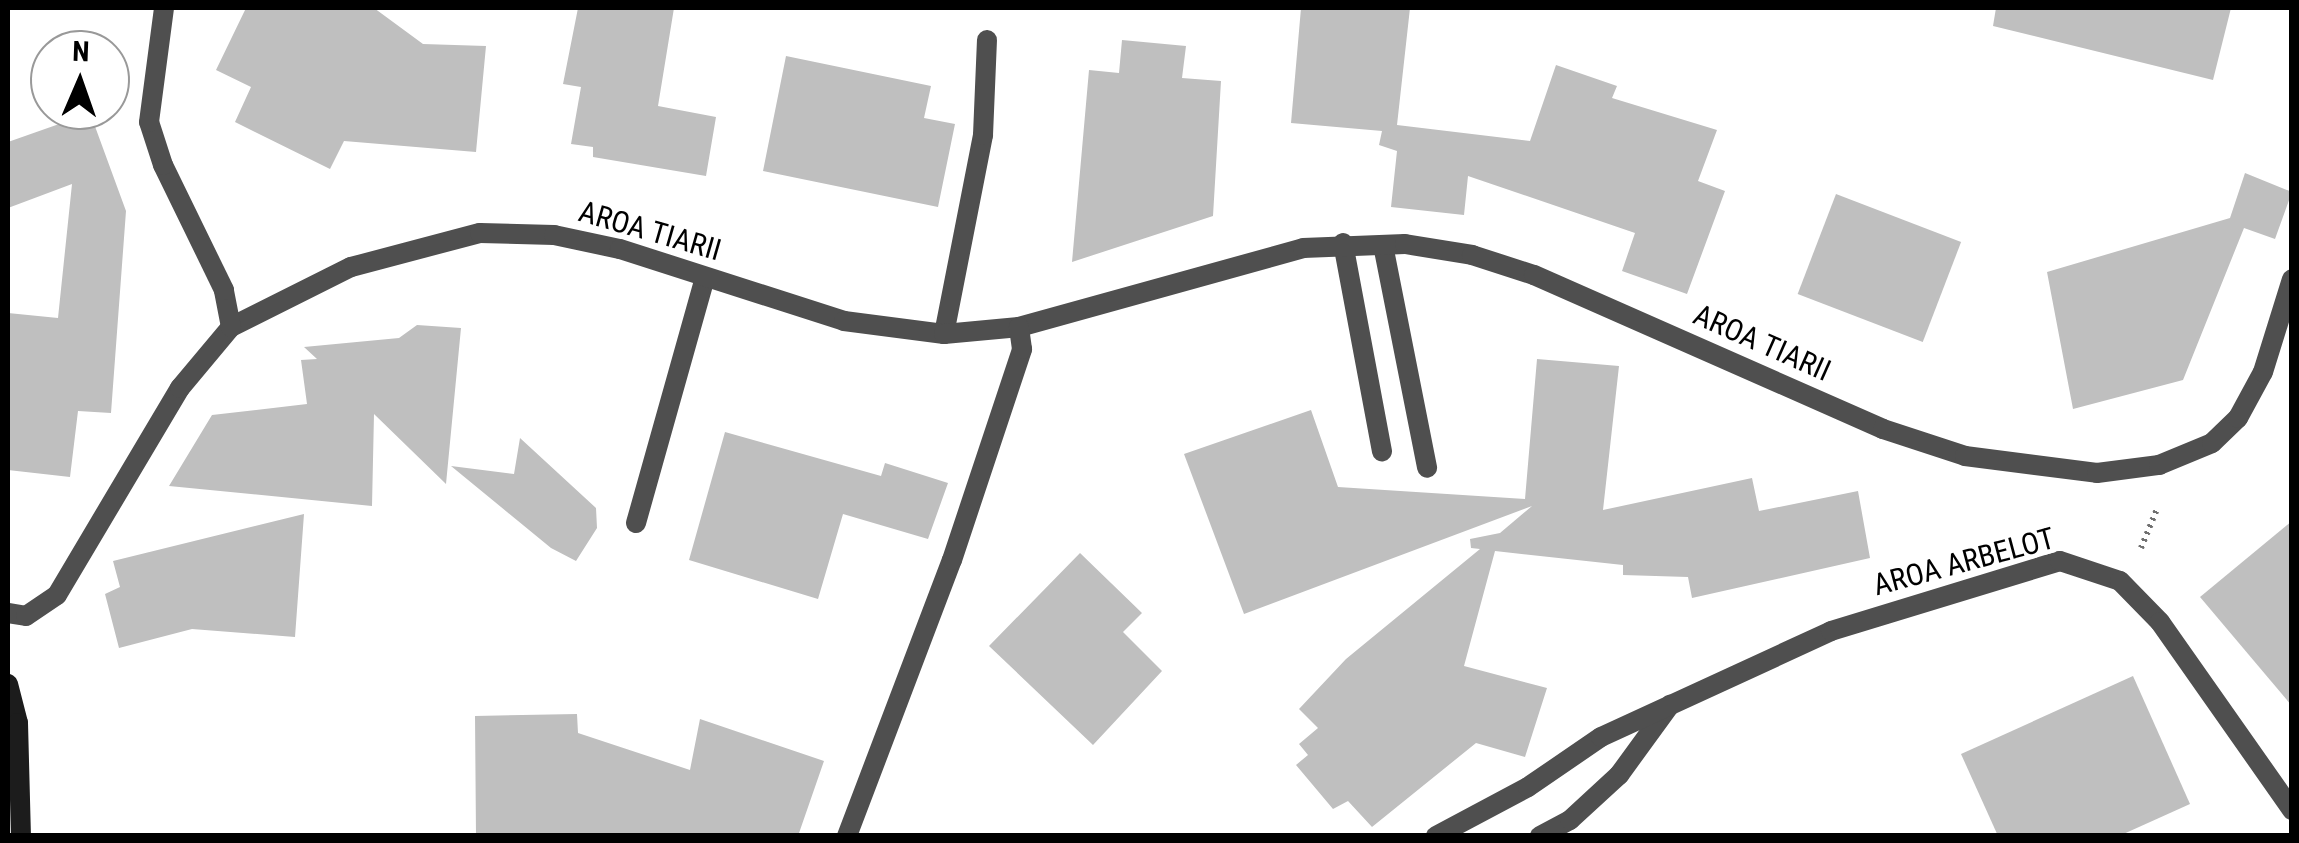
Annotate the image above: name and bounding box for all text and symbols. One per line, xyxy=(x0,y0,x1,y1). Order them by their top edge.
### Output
north arrow xyxy=(30,30,130,130)
text: N xyxy=(72,35,90,68)
street label: AROA TIARII xyxy=(575,193,725,269)
street label: AROA TIARII xyxy=(1688,297,1836,389)
street label: AROA ARBELOT xyxy=(1869,521,2059,603)

